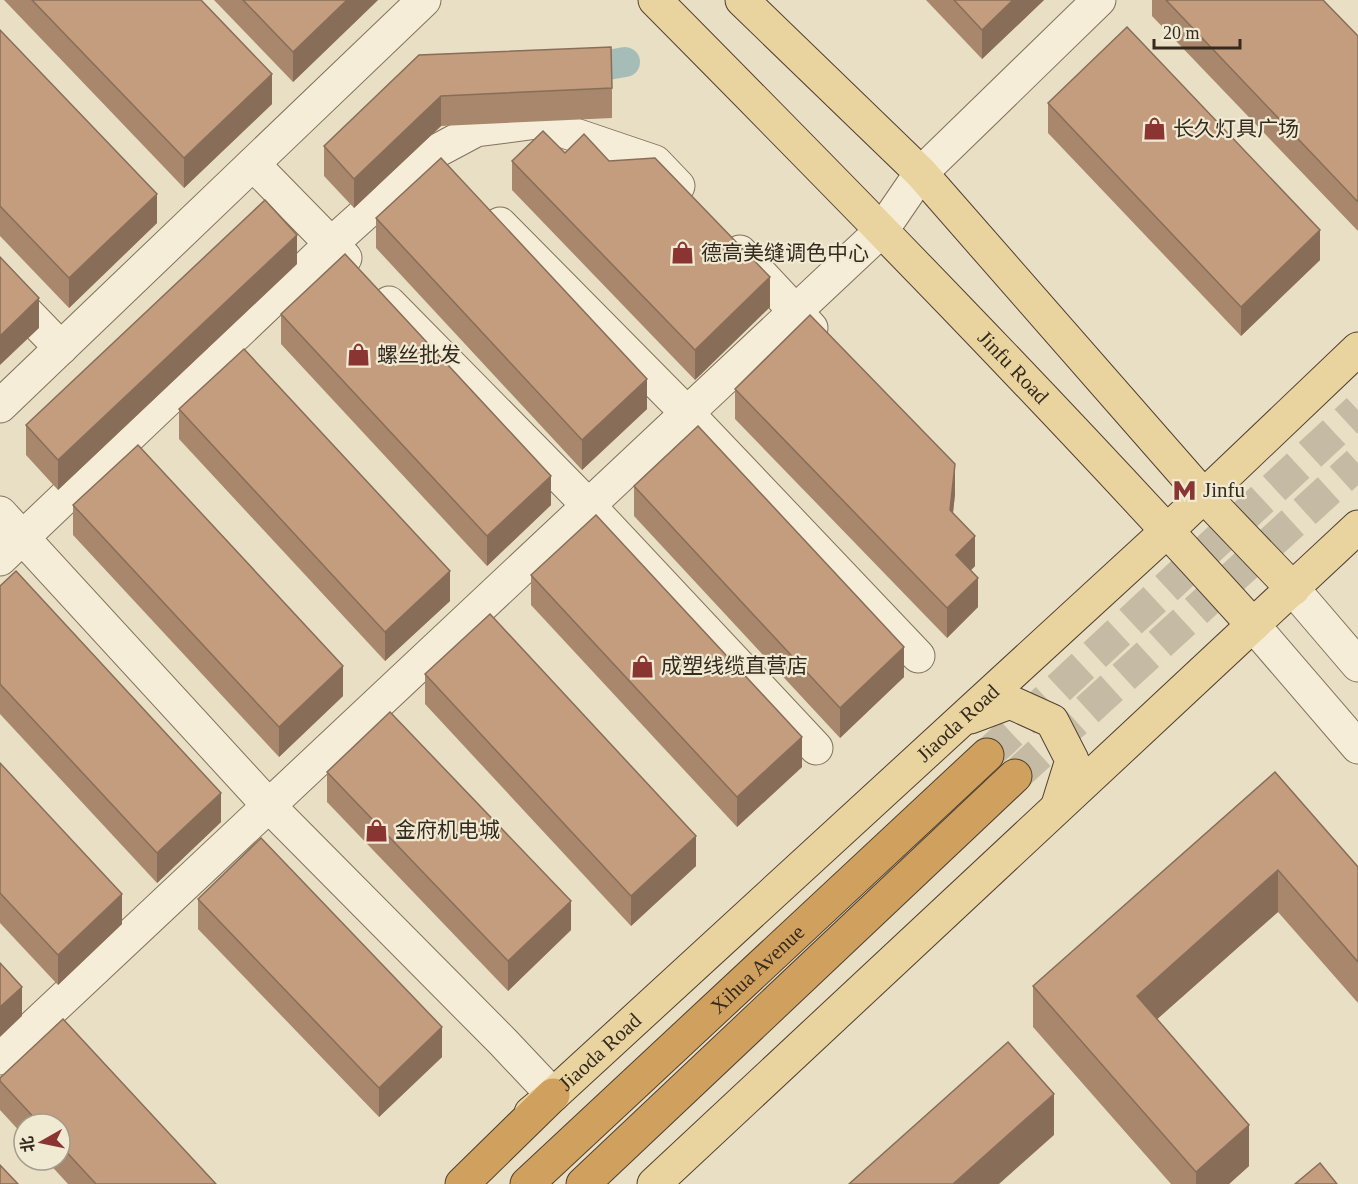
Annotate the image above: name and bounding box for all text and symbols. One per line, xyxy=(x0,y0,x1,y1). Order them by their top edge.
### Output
scale bar xyxy=(1154,12,1240,50)
text: 20 m xyxy=(1163,23,1200,43)
shop icon: 长久灯具广场 xyxy=(1142,116,1168,142)
place label: 长久灯具广场 xyxy=(1173,117,1299,141)
shop icon: 德高美缝调色中心 xyxy=(670,240,696,266)
place label: 德高美缝调色中心 xyxy=(701,241,869,265)
street label: Jinfu Road xyxy=(973,326,1054,409)
shop icon: 螺丝批发 xyxy=(346,342,372,368)
place label: 螺丝批发 xyxy=(377,343,461,367)
metro station icon: Jinfu xyxy=(1172,477,1198,503)
place label: Jinfu xyxy=(1203,478,1246,502)
shop icon: 成塑线缆直营店 xyxy=(630,653,656,679)
place label: 成塑线缆直营店 xyxy=(661,654,808,678)
street label: Jiaoda Road xyxy=(912,679,1004,767)
shop icon: 金府机电城 xyxy=(364,817,390,843)
place label: 金府机电城 xyxy=(395,818,500,842)
street label: Xihua Avenue xyxy=(706,920,809,1019)
street label: Jiaoda Road xyxy=(554,1008,646,1096)
north arrow xyxy=(12,1112,72,1172)
text: 北 xyxy=(18,1135,37,1154)

